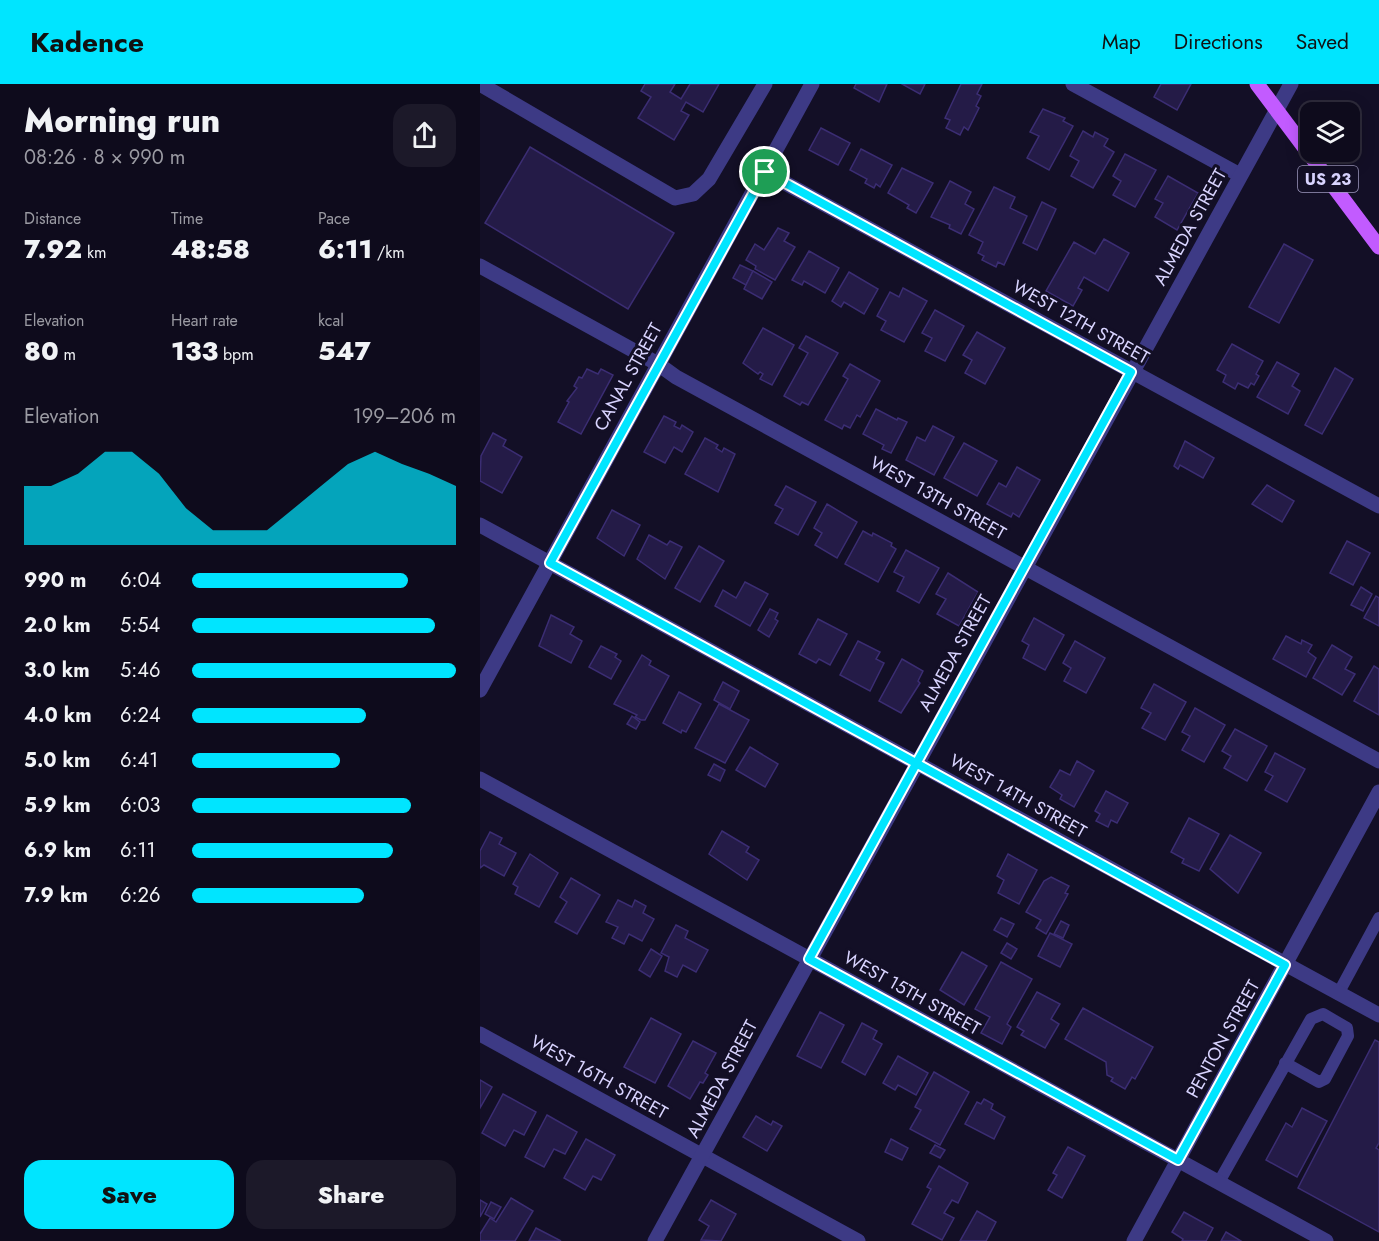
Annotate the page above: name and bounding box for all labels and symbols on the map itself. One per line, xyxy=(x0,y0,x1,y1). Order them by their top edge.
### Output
pin xyxy=(739,146,790,197)
street label: ALMEDA STREET xyxy=(1147,163,1233,290)
road number: US 23 xyxy=(1298,166,1358,192)
street label: WEST 12TH STREET xyxy=(1008,274,1155,371)
street label: CANAL STREET xyxy=(588,318,669,436)
street label: WEST 13TH STREET xyxy=(865,450,1011,546)
street label: ALMEDA STREET xyxy=(912,589,998,716)
street label: WEST 14TH STREET xyxy=(945,748,1092,845)
street label: WEST 15TH STREET xyxy=(839,945,986,1042)
street label: PENTON STREET xyxy=(1180,975,1266,1103)
street label: ALMEDA STREET xyxy=(680,1015,764,1142)
street label: WEST 16TH STREET xyxy=(526,1029,673,1126)

